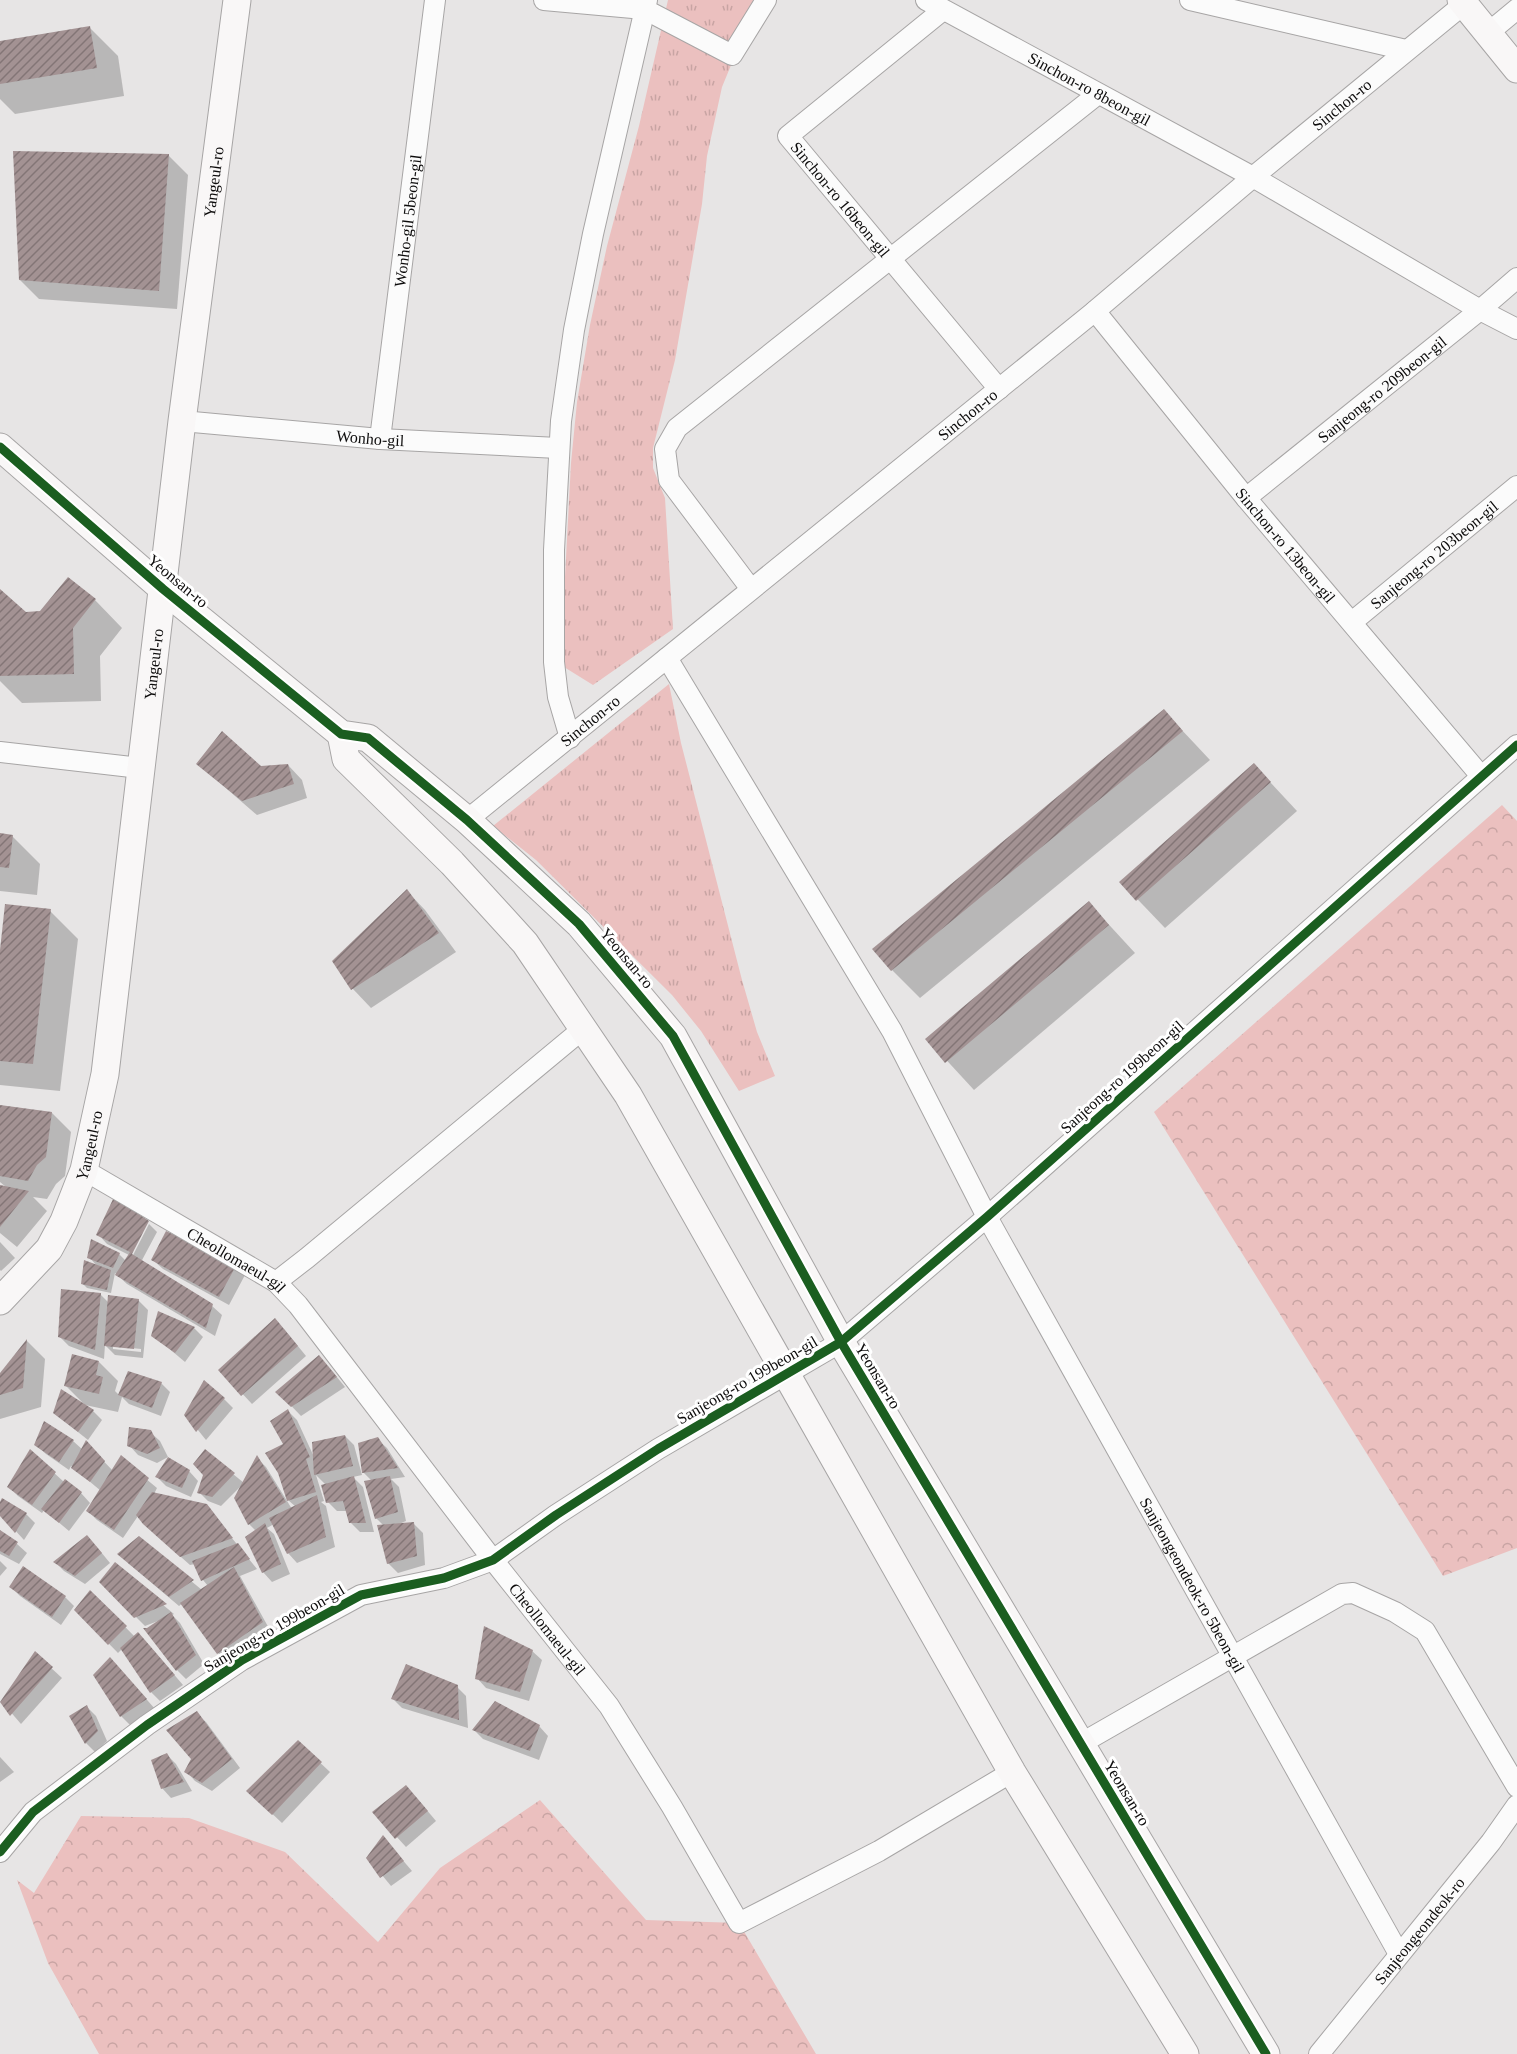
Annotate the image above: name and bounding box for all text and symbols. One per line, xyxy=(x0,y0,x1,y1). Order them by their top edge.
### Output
street label: Sinchon-ro 8beon-gil xyxy=(1026,49,1154,129)
street label: Sinchon-ro xyxy=(1309,75,1374,134)
street label: Sinchon-ro 16beon-gil xyxy=(788,138,894,261)
street label: Yangeul-ro xyxy=(200,145,226,218)
street label: Wonho-gil 5beon-gil xyxy=(391,153,424,288)
street label: Sanjeong-ro 209beon-gil xyxy=(1314,332,1450,446)
street label: Sinchon-ro xyxy=(934,386,1000,443)
street label: Wonho-gil xyxy=(336,427,405,449)
street label: Sinchon-ro 13beon-gil xyxy=(1233,484,1339,606)
street label: Sanjeong-ro 203beon-gil xyxy=(1367,497,1501,612)
street label: Yeonsan-ro xyxy=(145,551,211,611)
street label: Yangeul-ro xyxy=(141,628,166,700)
street label: Sinchon-ro xyxy=(557,692,623,750)
street label: Yeonsan-ro xyxy=(597,925,657,991)
street label: Sanjeong-ro 199beon-gil xyxy=(1057,1017,1188,1137)
street label: Yangeul-ro xyxy=(72,1109,105,1183)
street label: Cheollomaeul-gil xyxy=(184,1224,290,1296)
street label: Sanjeong-ro 199beon-gil xyxy=(674,1332,821,1428)
street label: Yeonsan-ro xyxy=(852,1340,904,1412)
street label: Sanjeongeondeok-ro 5beon-gil xyxy=(1137,1494,1249,1676)
street label: Sanjeong-ro 199beon-gil xyxy=(201,1580,348,1676)
street label: Cheollomaeul-gil xyxy=(506,1580,590,1678)
street label: Yeonsan-ro xyxy=(1101,1757,1153,1829)
street label: Sanjeongeondeok-ro xyxy=(1371,1874,1468,1987)

